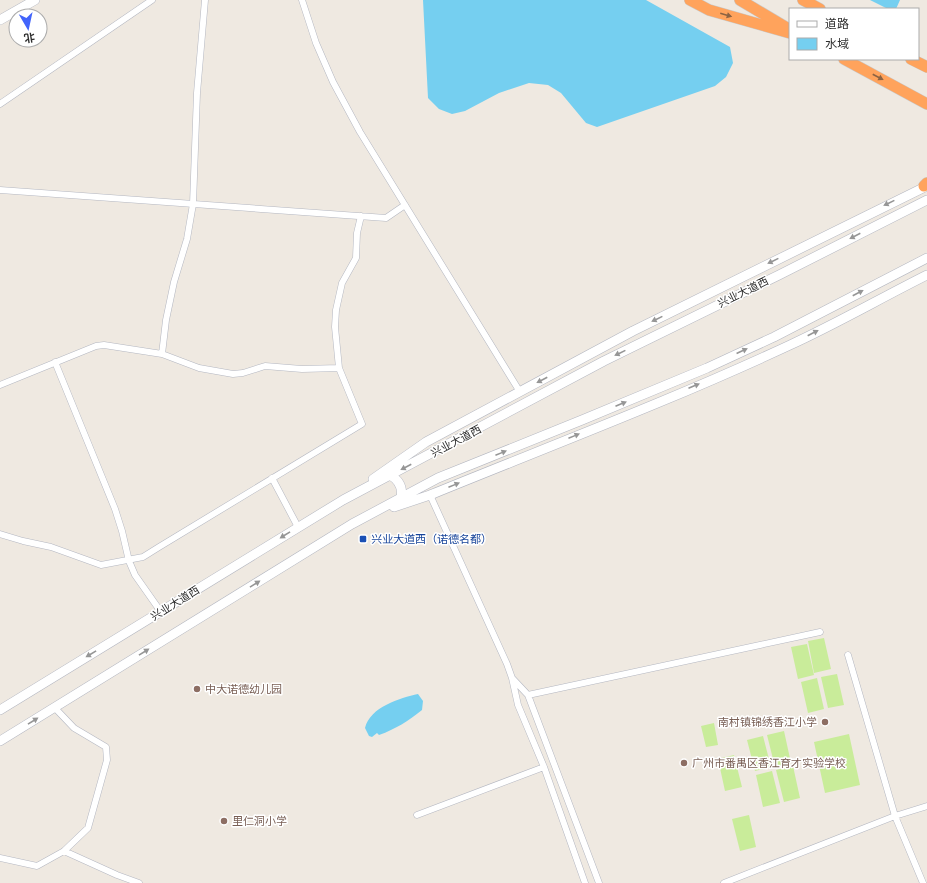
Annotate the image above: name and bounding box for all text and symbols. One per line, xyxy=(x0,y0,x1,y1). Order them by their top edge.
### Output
north arrow xyxy=(8,8,48,48)
legend xyxy=(789,8,919,60)
one-way arrow xyxy=(720,12,732,18)
text: 道路 xyxy=(825,16,849,31)
text: 北 xyxy=(23,30,36,46)
text: 水域 xyxy=(825,36,849,51)
one-way arrow xyxy=(872,74,884,81)
one-way arrow xyxy=(884,200,895,207)
one-way arrow xyxy=(849,233,861,240)
one-way arrow xyxy=(767,258,779,265)
street label: 兴业大道西 xyxy=(715,274,771,310)
one-way arrow xyxy=(853,290,864,297)
one-way arrow xyxy=(651,316,662,323)
one-way arrow xyxy=(807,330,819,337)
one-way arrow xyxy=(736,348,748,355)
one-way arrow xyxy=(614,350,625,356)
one-way arrow xyxy=(536,377,548,384)
one-way arrow xyxy=(689,383,701,389)
one-way arrow xyxy=(616,400,628,406)
street label: 兴业大道西 xyxy=(428,422,484,460)
one-way arrow xyxy=(569,433,581,439)
one-way arrow xyxy=(495,450,506,456)
one-way arrow xyxy=(400,464,412,470)
one-way arrow xyxy=(448,482,459,488)
one-way arrow xyxy=(280,531,290,539)
place label: 兴业大道西（诺德名都） xyxy=(371,532,492,546)
marker: 兴业大道西（诺德名都） xyxy=(358,534,368,544)
one-way arrow xyxy=(249,580,260,588)
street label: 兴业大道西 xyxy=(148,582,202,624)
one-way arrow xyxy=(138,649,150,656)
one-way arrow xyxy=(85,651,97,658)
place label: 中大诺德幼儿园 xyxy=(205,682,282,696)
marker: 中大诺德幼儿园 xyxy=(192,684,202,694)
place label: 南村镇锦绣香江小学 xyxy=(718,715,817,729)
one-way arrow xyxy=(27,717,39,724)
marker: 南村镇锦绣香江小学 xyxy=(820,717,830,727)
place label: 广州市番禺区香江育才实验学校 xyxy=(692,756,846,770)
marker: 广州市番禺区香江育才实验学校 xyxy=(679,758,689,768)
place label: 里仁洞小学 xyxy=(232,814,287,828)
marker: 里仁洞小学 xyxy=(219,816,229,826)

